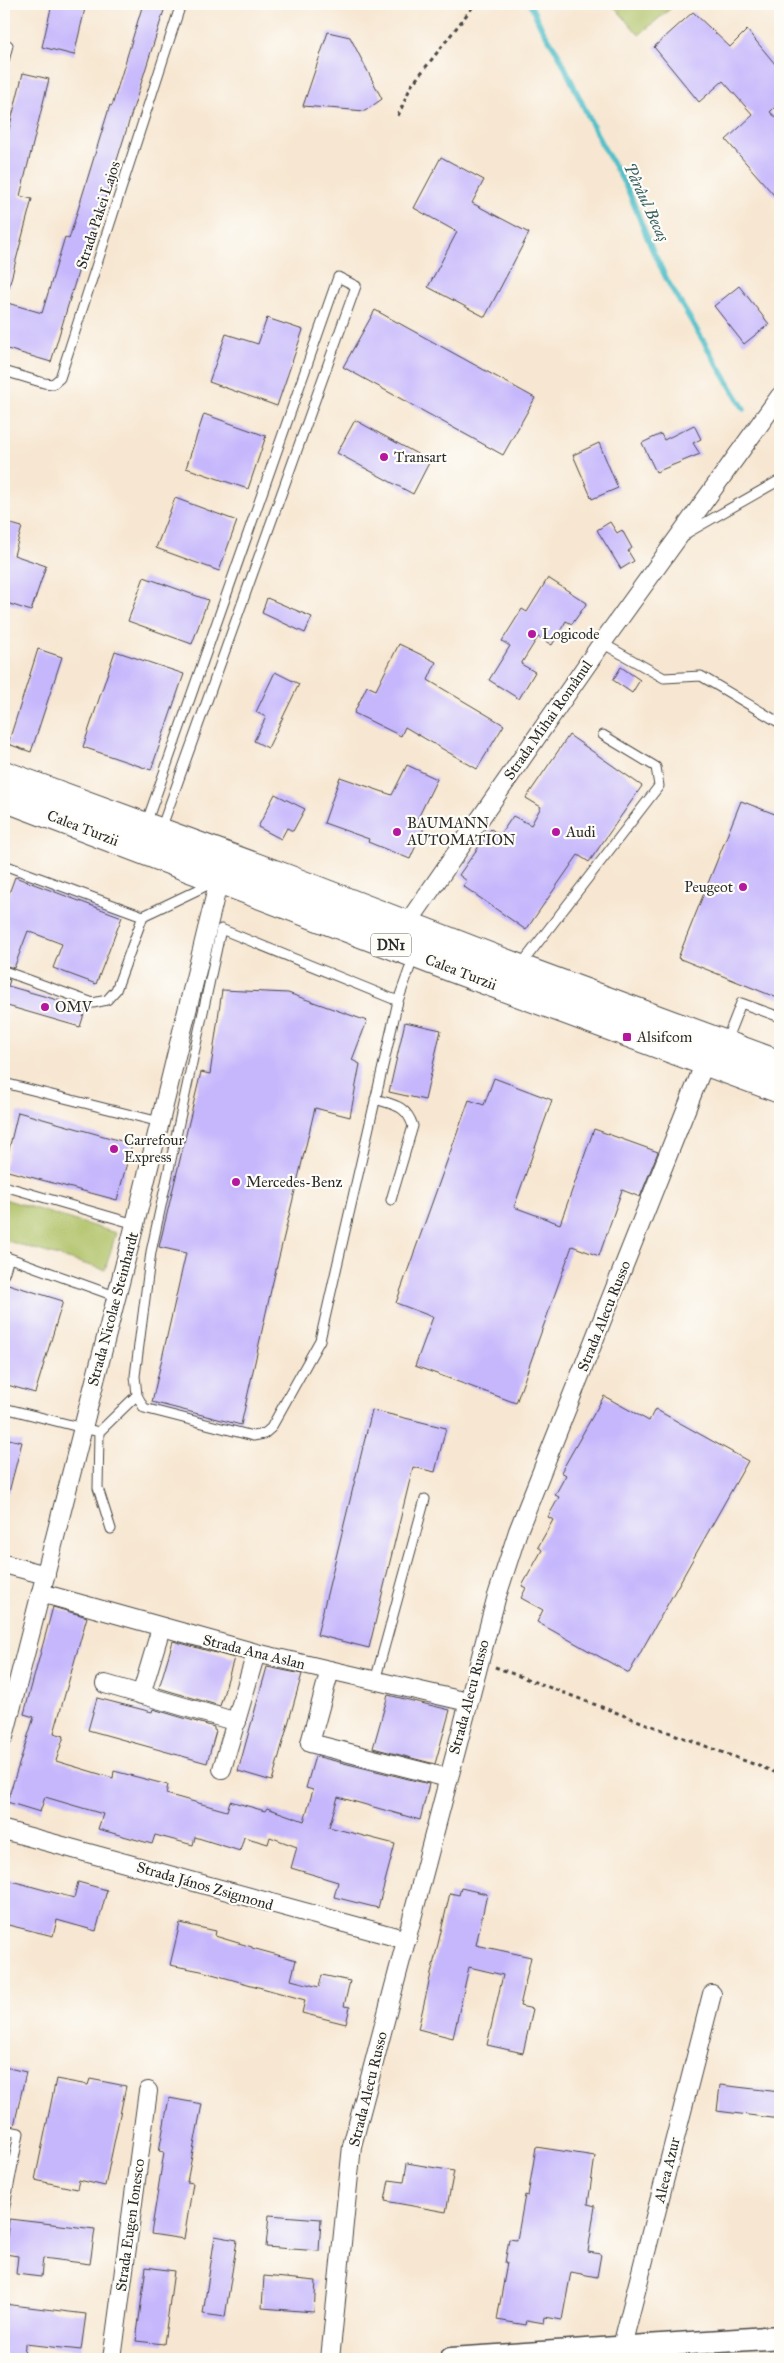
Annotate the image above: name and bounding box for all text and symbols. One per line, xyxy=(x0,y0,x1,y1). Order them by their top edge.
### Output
street label: Strada Pakei Lajos xyxy=(72,159,124,271)
water label: Pârâul Becaș xyxy=(620,160,673,245)
place label: Transart xyxy=(394,448,447,466)
marker: Transart xyxy=(378,451,390,463)
place label: Logicode xyxy=(542,625,600,643)
marker: Logicode xyxy=(526,628,538,640)
street label: Strada Mihai Românul xyxy=(500,656,597,783)
street label: Calea Turzii xyxy=(45,806,121,850)
place label: BAUMANN AUTOMATION xyxy=(406,814,516,849)
place label: Audi xyxy=(565,823,596,841)
marker: BAUMANN AUTOMATION xyxy=(391,826,403,838)
marker: Audi xyxy=(550,826,562,838)
place label: Peugeot xyxy=(684,878,734,896)
marker: Peugeot xyxy=(737,881,749,893)
road number: DN1 xyxy=(371,934,411,956)
street label: Calea Turzii xyxy=(423,950,499,994)
place label: OMV xyxy=(55,998,93,1016)
marker: OMV xyxy=(39,1001,51,1013)
place label: Alsifcom xyxy=(636,1028,693,1046)
marker: Alsifcom xyxy=(621,1031,633,1043)
place label: Carrefour Express xyxy=(124,1131,185,1166)
marker: Carrefour Express xyxy=(108,1143,120,1155)
place label: Mercedes-Benz xyxy=(246,1173,342,1191)
marker: Mercedes-Benz xyxy=(230,1176,242,1188)
street label: Strada Nicolae Steinhardt xyxy=(84,1229,142,1388)
street label: Strada Alecu Russo xyxy=(574,1258,635,1374)
street label: Strada Ana Aslan xyxy=(201,1631,307,1673)
street label: Strada Alecu Russo xyxy=(445,1637,493,1756)
street label: Strada János Zsigmond xyxy=(134,1858,276,1915)
street label: Strada Alecu Russo xyxy=(345,2029,391,2148)
street label: Aleea Azur xyxy=(650,2135,684,2206)
street label: Strada Eugen Ionesco xyxy=(112,2157,148,2293)

